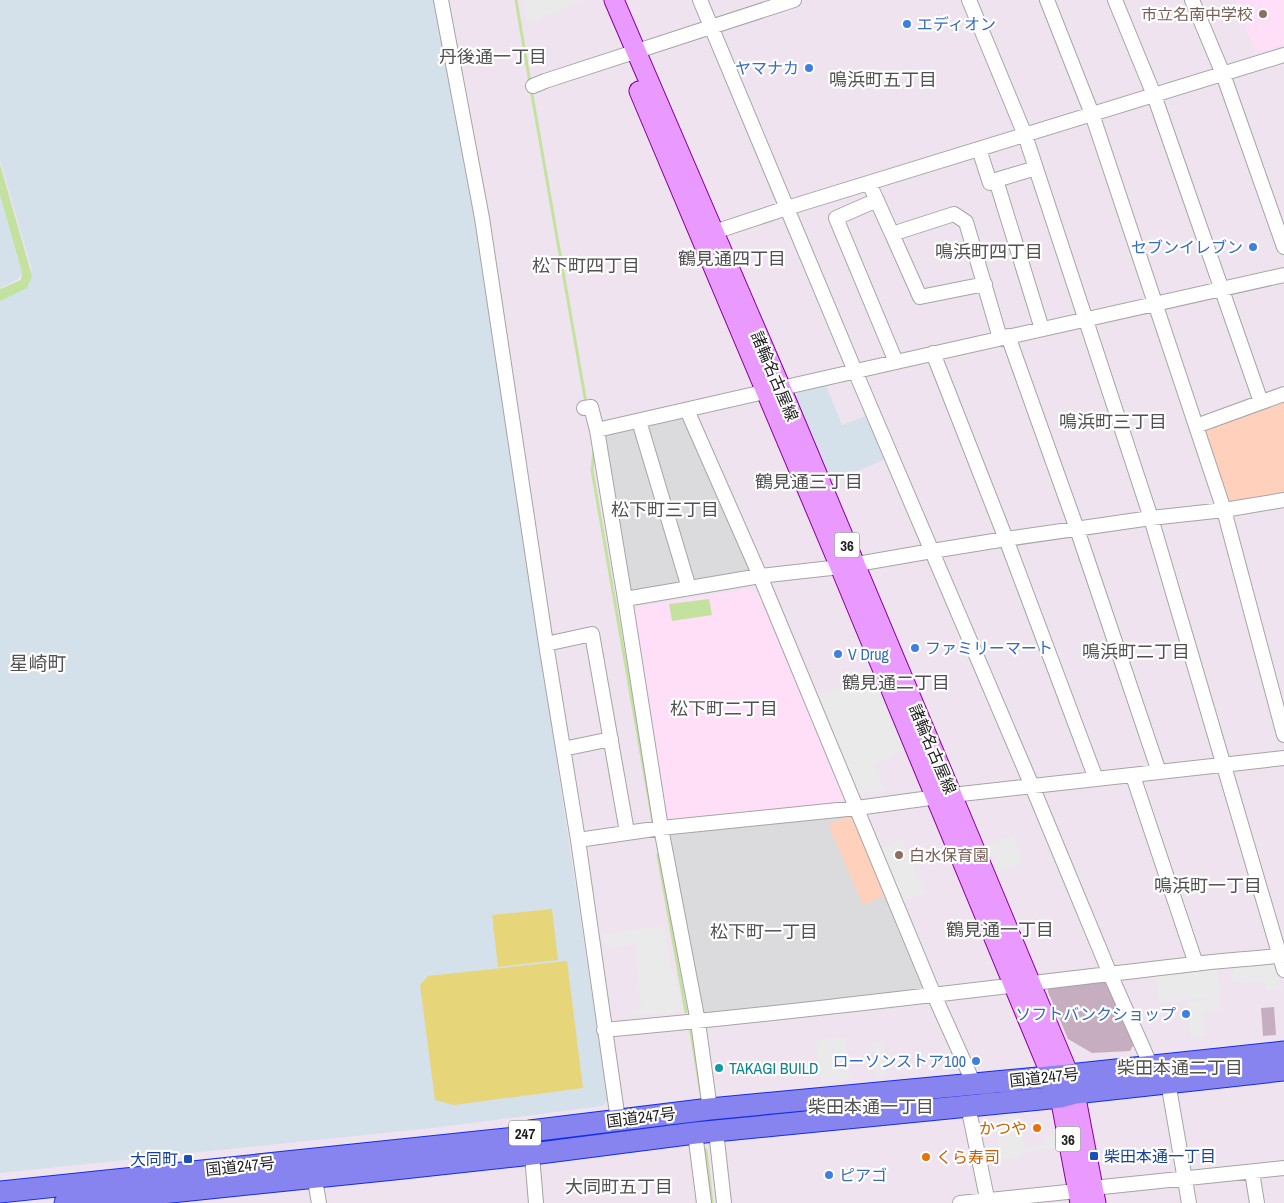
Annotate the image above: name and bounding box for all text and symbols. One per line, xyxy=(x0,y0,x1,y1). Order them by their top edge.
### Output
place label: 市立名南中学校 xyxy=(1141,3,1253,25)
marker: 市立名南中学校 xyxy=(1257,8,1269,20)
place label: エディオン xyxy=(917,13,996,35)
marker: エディオン xyxy=(901,18,913,30)
district label: 丹後通一丁目 xyxy=(439,44,547,69)
place label: ヤマナカ xyxy=(735,57,799,79)
marker: ヤマナカ xyxy=(803,62,815,74)
district label: 鳴浜町五丁目 xyxy=(829,67,937,92)
place label: セブンイレブン xyxy=(1131,236,1243,258)
district label: 鳴浜町四丁目 xyxy=(935,239,1043,264)
marker: セブンイレブン xyxy=(1247,241,1259,253)
district label: 鶴見通四丁目 xyxy=(678,246,786,271)
district label: 松下町四丁目 xyxy=(532,253,640,278)
street label: 諸輪名古屋線 xyxy=(746,328,804,424)
district label: 鳴浜町三丁目 xyxy=(1059,409,1167,434)
district label: 鶴見通三丁目 xyxy=(755,469,863,494)
district label: 松下町三丁目 xyxy=(611,497,719,522)
road number: 36 xyxy=(834,532,860,558)
place label: ファミリーマート xyxy=(925,637,1053,659)
district label: 鳴浜町二丁目 xyxy=(1082,639,1190,664)
marker: ファミリーマート xyxy=(909,642,921,654)
place label: V Drug xyxy=(848,643,890,665)
marker: V Drug xyxy=(832,648,844,660)
district label: 星崎町 xyxy=(9,650,67,676)
district label: 鶴見通二丁目 xyxy=(842,670,950,695)
district label: 松下町二丁目 xyxy=(670,696,778,721)
street label: 諸輪名古屋線 xyxy=(904,701,962,797)
place label: 白水保育園 xyxy=(909,844,989,866)
marker: 白水保育園 xyxy=(893,849,905,861)
district label: 鳴浜町一丁目 xyxy=(1154,873,1262,898)
district label: 鶴見通一丁目 xyxy=(946,917,1054,942)
district label: 松下町一丁目 xyxy=(710,919,818,944)
place label: ソフトバンクショップ xyxy=(1015,1003,1176,1025)
marker: ソフトバンクショップ xyxy=(1180,1008,1192,1020)
place label: ローソンストア100 xyxy=(832,1050,966,1072)
marker: ローソンストア100 xyxy=(970,1055,982,1067)
district label: 柴田本通二丁目 xyxy=(1117,1055,1243,1080)
place label: TAKAGI BUILD xyxy=(729,1057,818,1079)
marker: TAKAGI BUILD xyxy=(713,1062,725,1074)
street label: 国道247号 xyxy=(1008,1062,1080,1092)
district label: 柴田本通一丁目 xyxy=(808,1094,934,1119)
street label: 国道247号 xyxy=(605,1102,677,1132)
place label: かつや xyxy=(979,1117,1027,1139)
road number: 247 xyxy=(509,1120,541,1146)
marker: かつや xyxy=(1031,1122,1043,1134)
road number: 36 xyxy=(1056,1126,1080,1152)
place label: 柴田本通一丁目 xyxy=(1104,1145,1216,1167)
place label: くら寿司 xyxy=(936,1146,1000,1168)
place label: 大同町 xyxy=(130,1148,178,1170)
marker: 柴田本通一丁目 xyxy=(1088,1150,1100,1162)
street label: 国道247号 xyxy=(204,1151,276,1181)
marker: くら寿司 xyxy=(920,1151,932,1163)
marker: 大同町 xyxy=(182,1153,194,1165)
place label: ピアゴ xyxy=(839,1164,887,1186)
marker: ピアゴ xyxy=(823,1169,835,1181)
district label: 大同町五丁目 xyxy=(565,1174,673,1199)

